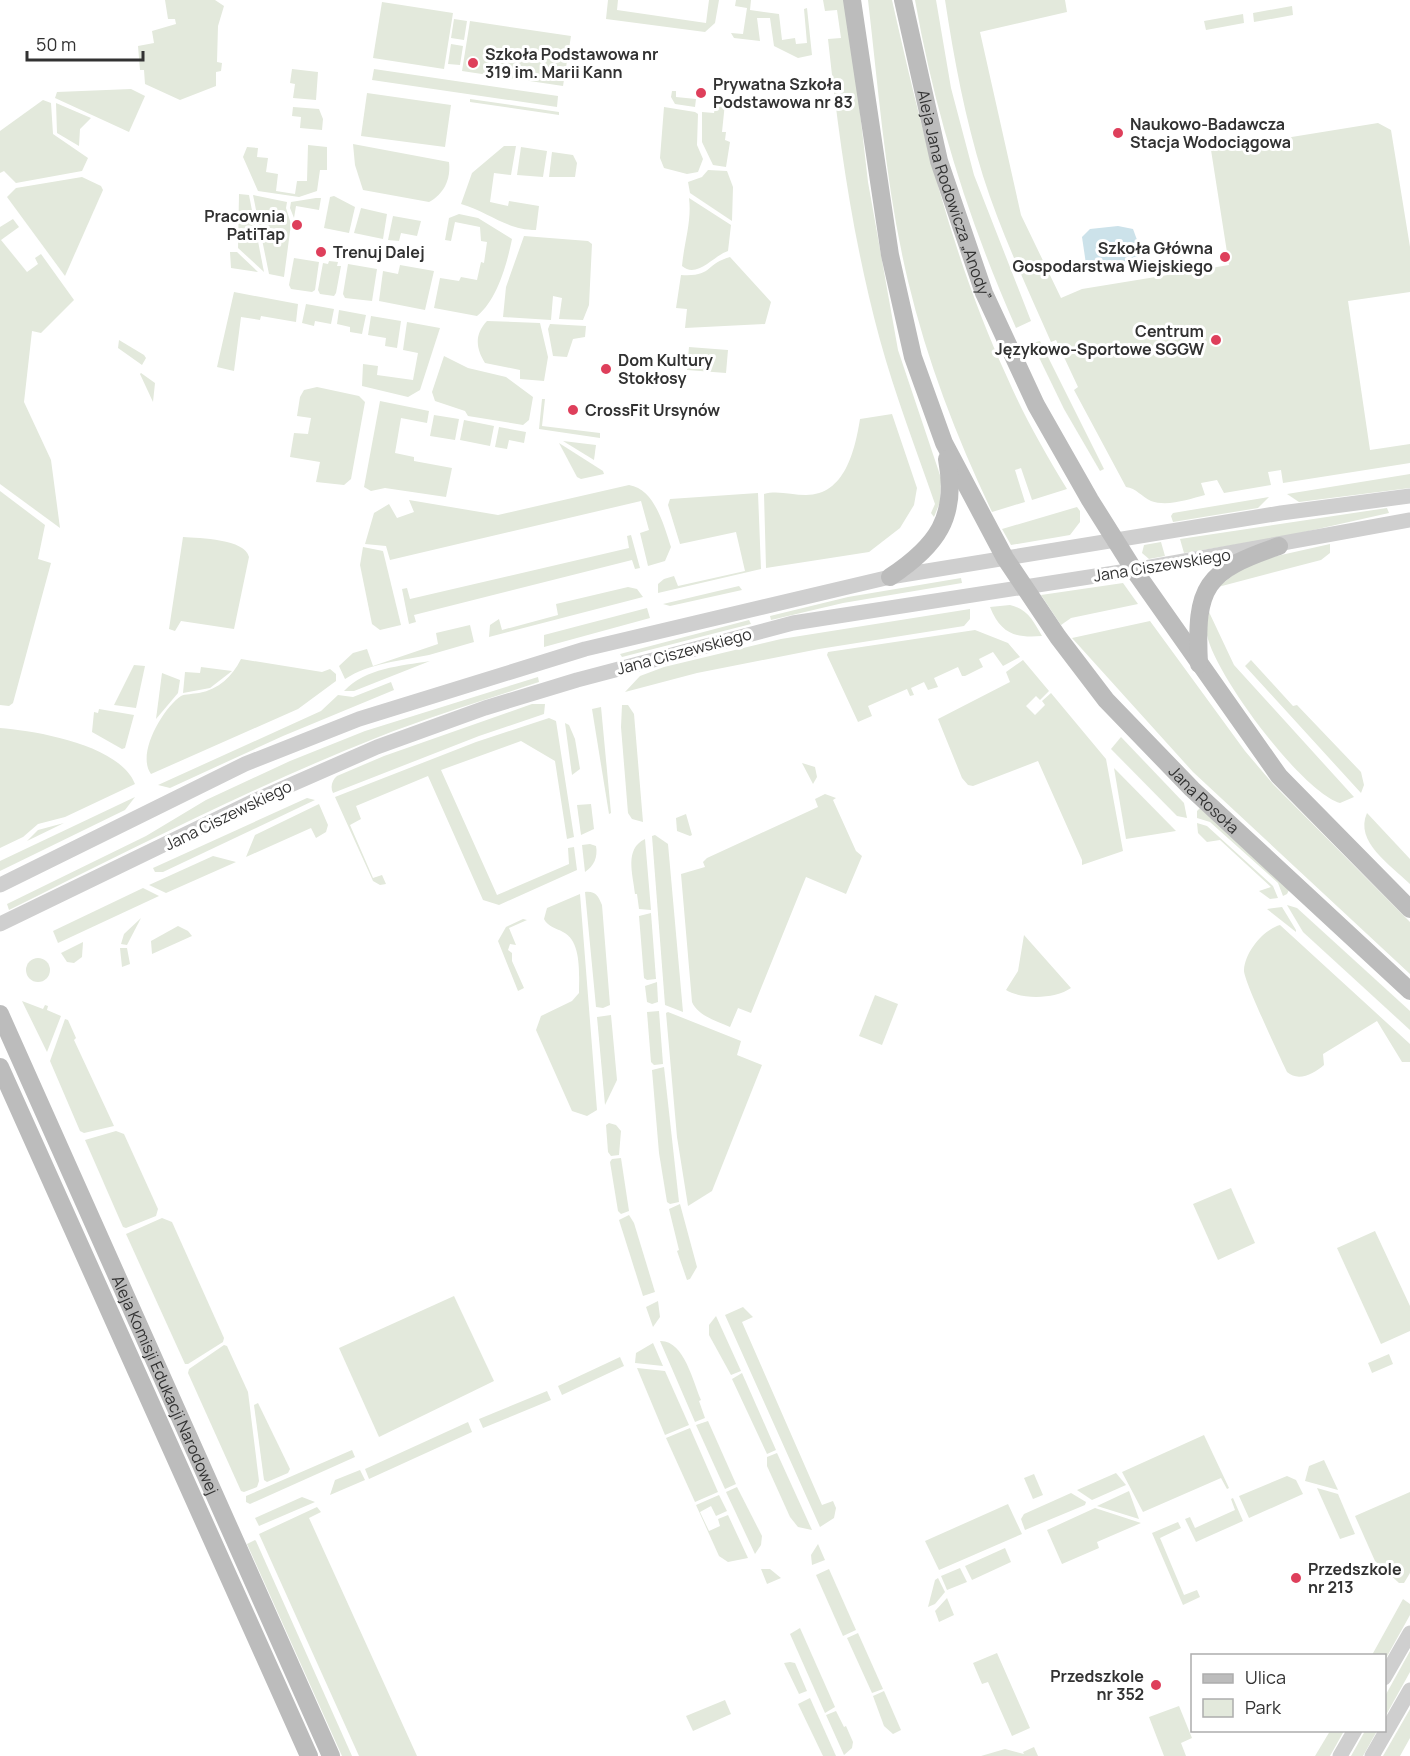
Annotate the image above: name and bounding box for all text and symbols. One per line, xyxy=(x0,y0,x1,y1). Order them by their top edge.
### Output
scale bar xyxy=(27,24,142,62)
text: 50 m xyxy=(36,32,76,56)
place label: Szkoła Podstawowa nr 319 im. Marii Kann xyxy=(485,43,658,83)
marker: Szkoła Podstawowa nr 319 im. Marii Kann xyxy=(466,56,480,70)
place label: Prywatna Szkoła Podstawowa nr 83 xyxy=(713,73,853,113)
marker: Prywatna Szkoła Podstawowa nr 83 xyxy=(694,86,708,100)
street label: Aleja Jana Rodowicza „Anody” xyxy=(912,87,997,304)
place label: Naukowo-Badawcza Stacja Wodociągowa xyxy=(1130,113,1291,153)
marker: Naukowo-Badawcza Stacja Wodociągowa xyxy=(1111,126,1125,140)
place label: Pracownia PatiTap xyxy=(204,205,285,245)
marker: Pracownia PatiTap xyxy=(290,218,304,232)
place label: Szkoła Główna Gospodarstwa Wiejskiego xyxy=(1013,237,1213,277)
place label: Trenuj Dalej xyxy=(333,241,425,263)
marker: Trenuj Dalej xyxy=(314,245,328,259)
marker: Szkoła Główna Gospodarstwa Wiejskiego xyxy=(1218,250,1232,264)
place label: Centrum Językowo-Sportowe SGGW xyxy=(995,320,1204,360)
marker: Centrum Językowo-Sportowe SGGW xyxy=(1209,333,1223,347)
place label: Dom Kultury Stokłosy xyxy=(618,349,713,389)
marker: Dom Kultury Stokłosy xyxy=(599,362,613,376)
place label: CrossFit Ursynów xyxy=(585,399,720,421)
marker: CrossFit Ursynów xyxy=(566,403,580,417)
street label: Jana Ciszewskiego xyxy=(1092,543,1232,587)
street label: Jana Ciszewskiego xyxy=(614,622,754,680)
street label: Jana Rosoła xyxy=(1164,760,1244,838)
street label: Jana Ciszewskiego xyxy=(161,775,295,855)
street label: Aleja Komisji Edukacji Narodowej xyxy=(107,1272,224,1498)
place label: Przedszkole nr 213 xyxy=(1308,1558,1402,1598)
marker: Przedszkole nr 213 xyxy=(1289,1571,1303,1585)
legend xyxy=(1191,1654,1386,1732)
place label: Przedszkole nr 352 xyxy=(1050,1665,1144,1705)
text: Ulica xyxy=(1245,1665,1286,1689)
marker: Przedszkole nr 352 xyxy=(1149,1678,1163,1692)
text: Park xyxy=(1245,1695,1282,1719)

